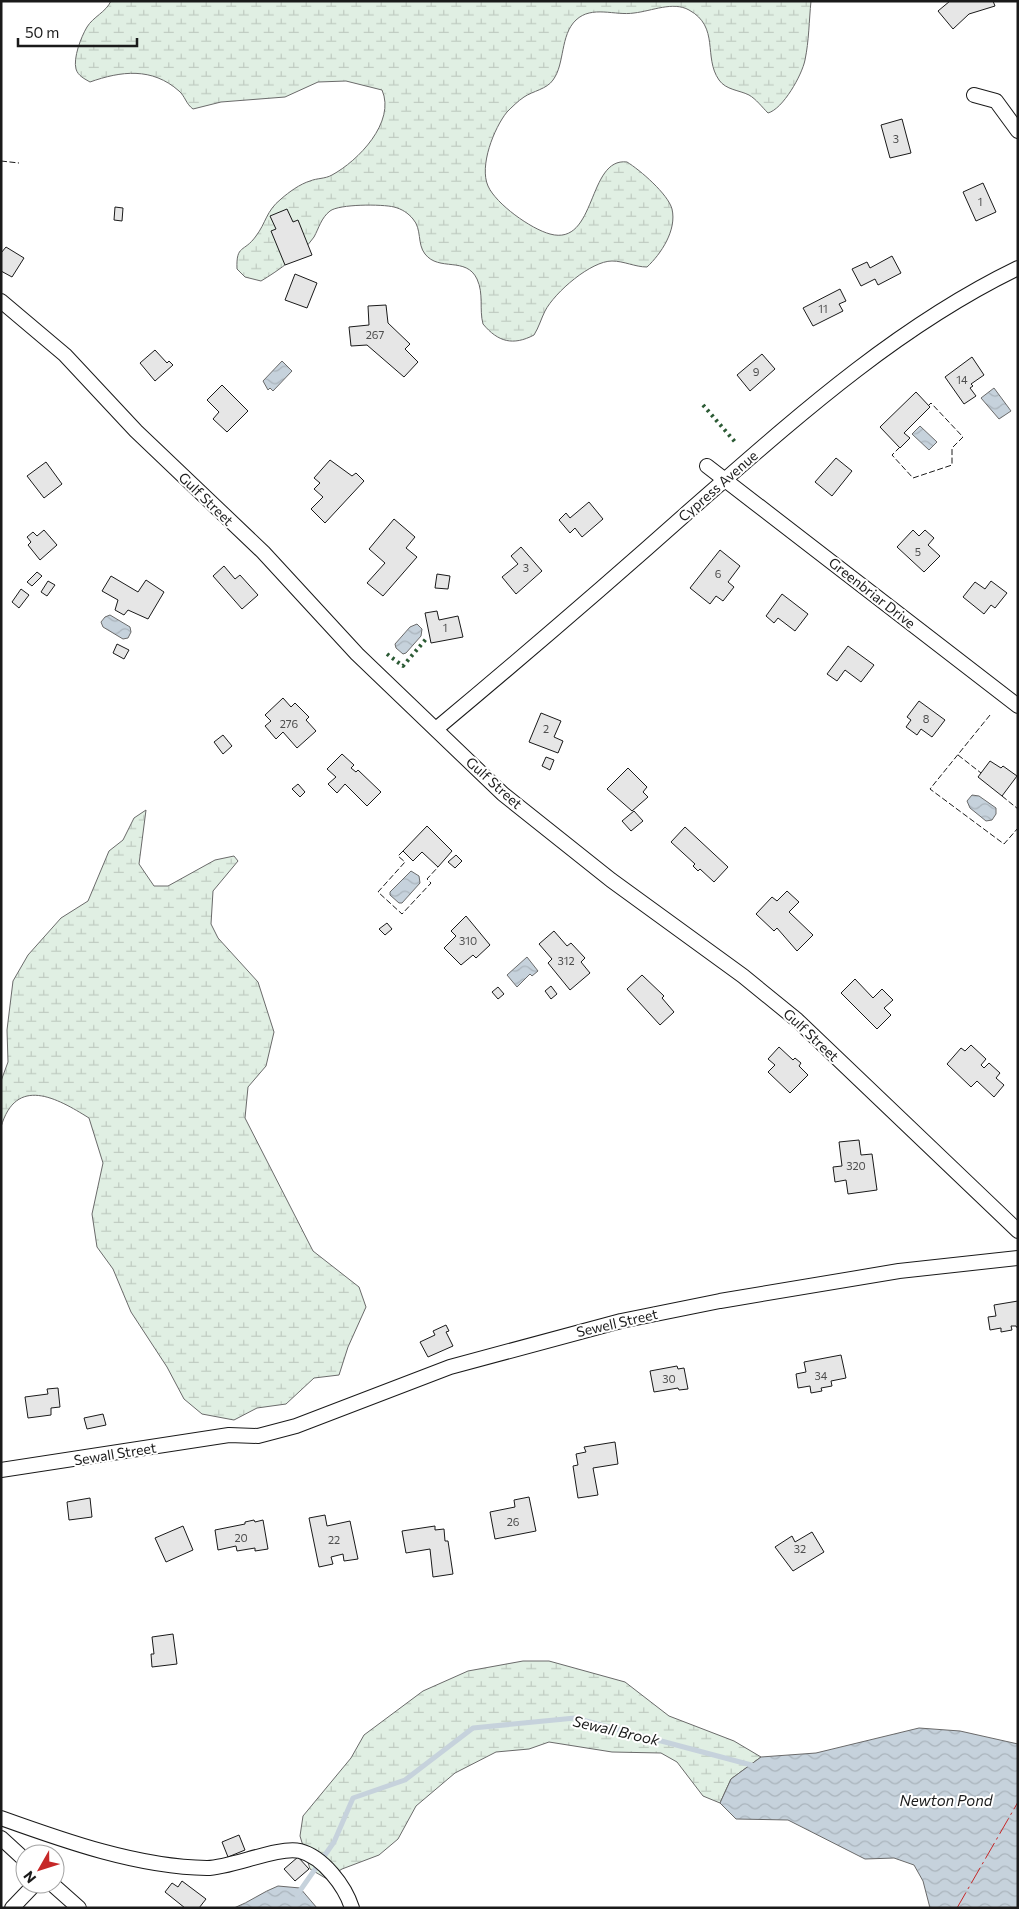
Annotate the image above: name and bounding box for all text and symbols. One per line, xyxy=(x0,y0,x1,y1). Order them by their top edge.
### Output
scale bar xyxy=(18,15,136,47)
text: 50 m xyxy=(25,23,59,41)
house number: 3 xyxy=(893,132,899,145)
house number: 1 xyxy=(978,195,982,208)
house number: 11 xyxy=(818,302,828,315)
house number: 267 xyxy=(366,328,384,341)
house number: 9 xyxy=(753,365,760,378)
house number: 14 xyxy=(956,373,968,386)
street label: Cypress Avenue xyxy=(674,447,761,525)
street label: Gulf Street xyxy=(175,468,237,529)
house number: 5 xyxy=(915,545,921,558)
street label: Greenbriar Drive xyxy=(826,553,919,632)
house number: 3 xyxy=(523,561,529,574)
house number: 6 xyxy=(715,567,722,580)
house number: 1 xyxy=(443,621,447,634)
house number: 8 xyxy=(923,712,930,725)
house number: 276 xyxy=(280,717,299,730)
house number: 2 xyxy=(543,722,549,735)
street label: Gulf Street xyxy=(463,753,526,812)
house number: 310 xyxy=(459,934,477,947)
house number: 312 xyxy=(557,954,575,967)
street label: Gulf Street xyxy=(780,1005,843,1065)
house number: 320 xyxy=(846,1159,866,1172)
street label: Sewell Street xyxy=(574,1305,660,1340)
house number: 34 xyxy=(815,1369,828,1382)
house number: 30 xyxy=(662,1372,676,1385)
street label: Sewall Street xyxy=(73,1439,158,1468)
house number: 26 xyxy=(507,1515,520,1528)
house number: 20 xyxy=(234,1531,248,1544)
house number: 22 xyxy=(328,1533,340,1546)
house number: 32 xyxy=(794,1542,806,1555)
water label: Sewall Brook xyxy=(571,1711,662,1749)
water label: Newton Pond xyxy=(900,1791,994,1809)
north arrow xyxy=(15,1844,65,1894)
text: N xyxy=(20,1868,39,1887)

